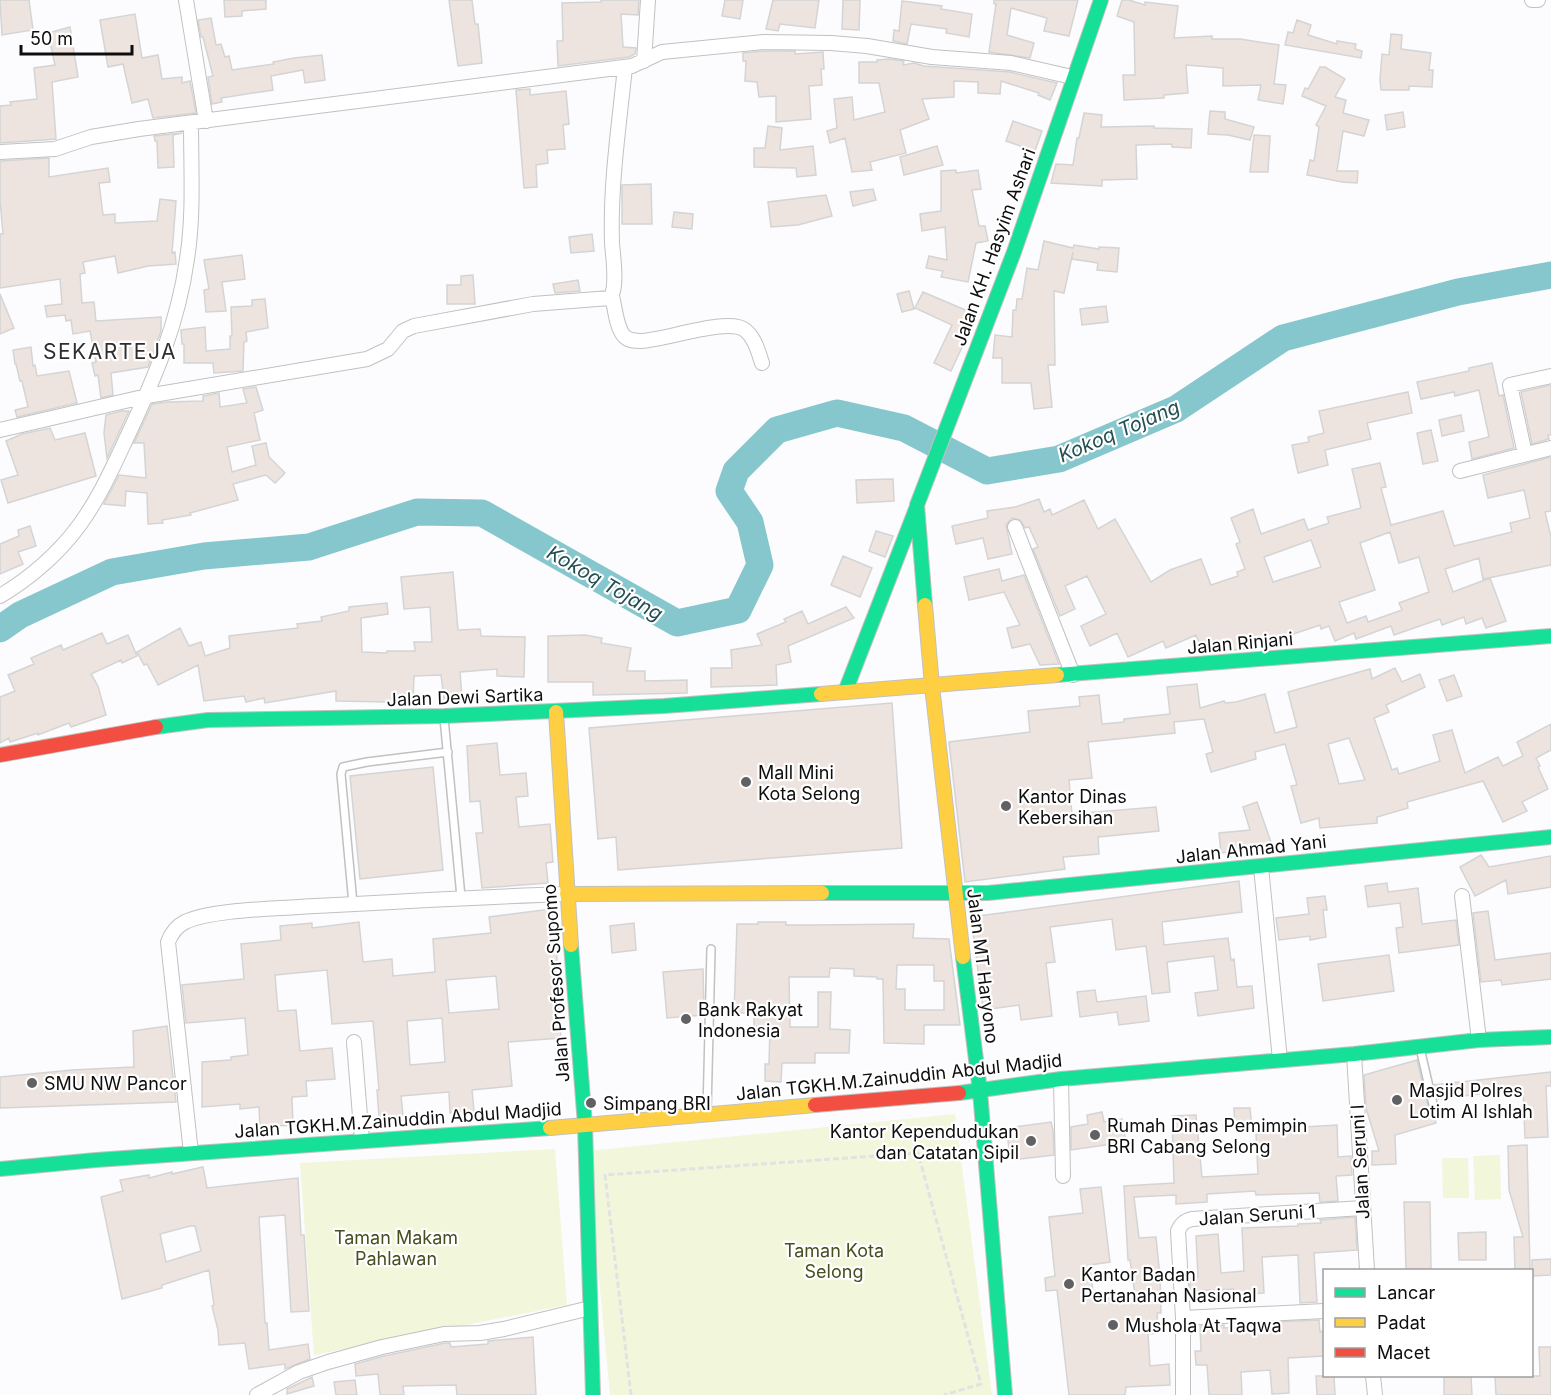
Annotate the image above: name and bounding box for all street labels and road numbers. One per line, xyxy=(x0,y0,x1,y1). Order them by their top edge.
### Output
street label: Jalan KH. Hasyim Ashari xyxy=(948,145,1040,349)
street label: Jalan Rinjani xyxy=(1186,628,1294,658)
street label: Jalan Dewi Sartika xyxy=(386,684,544,710)
street label: Jalan Ahmad Yani xyxy=(1175,831,1327,867)
street label: Jalan Profesor Supomo xyxy=(539,883,573,1083)
street label: Jalan MT Haryono xyxy=(963,887,1003,1045)
street label: Jalan TGKH.M.Zainuddin Abdul Madjid xyxy=(735,1049,1063,1105)
street label: Jalan TGKH.M.Zainuddin Abdul Madjid xyxy=(234,1098,562,1142)
street label: Jalan Seruni I xyxy=(1347,1104,1373,1220)
street label: Jalan Seruni 1 xyxy=(1198,1200,1316,1230)

